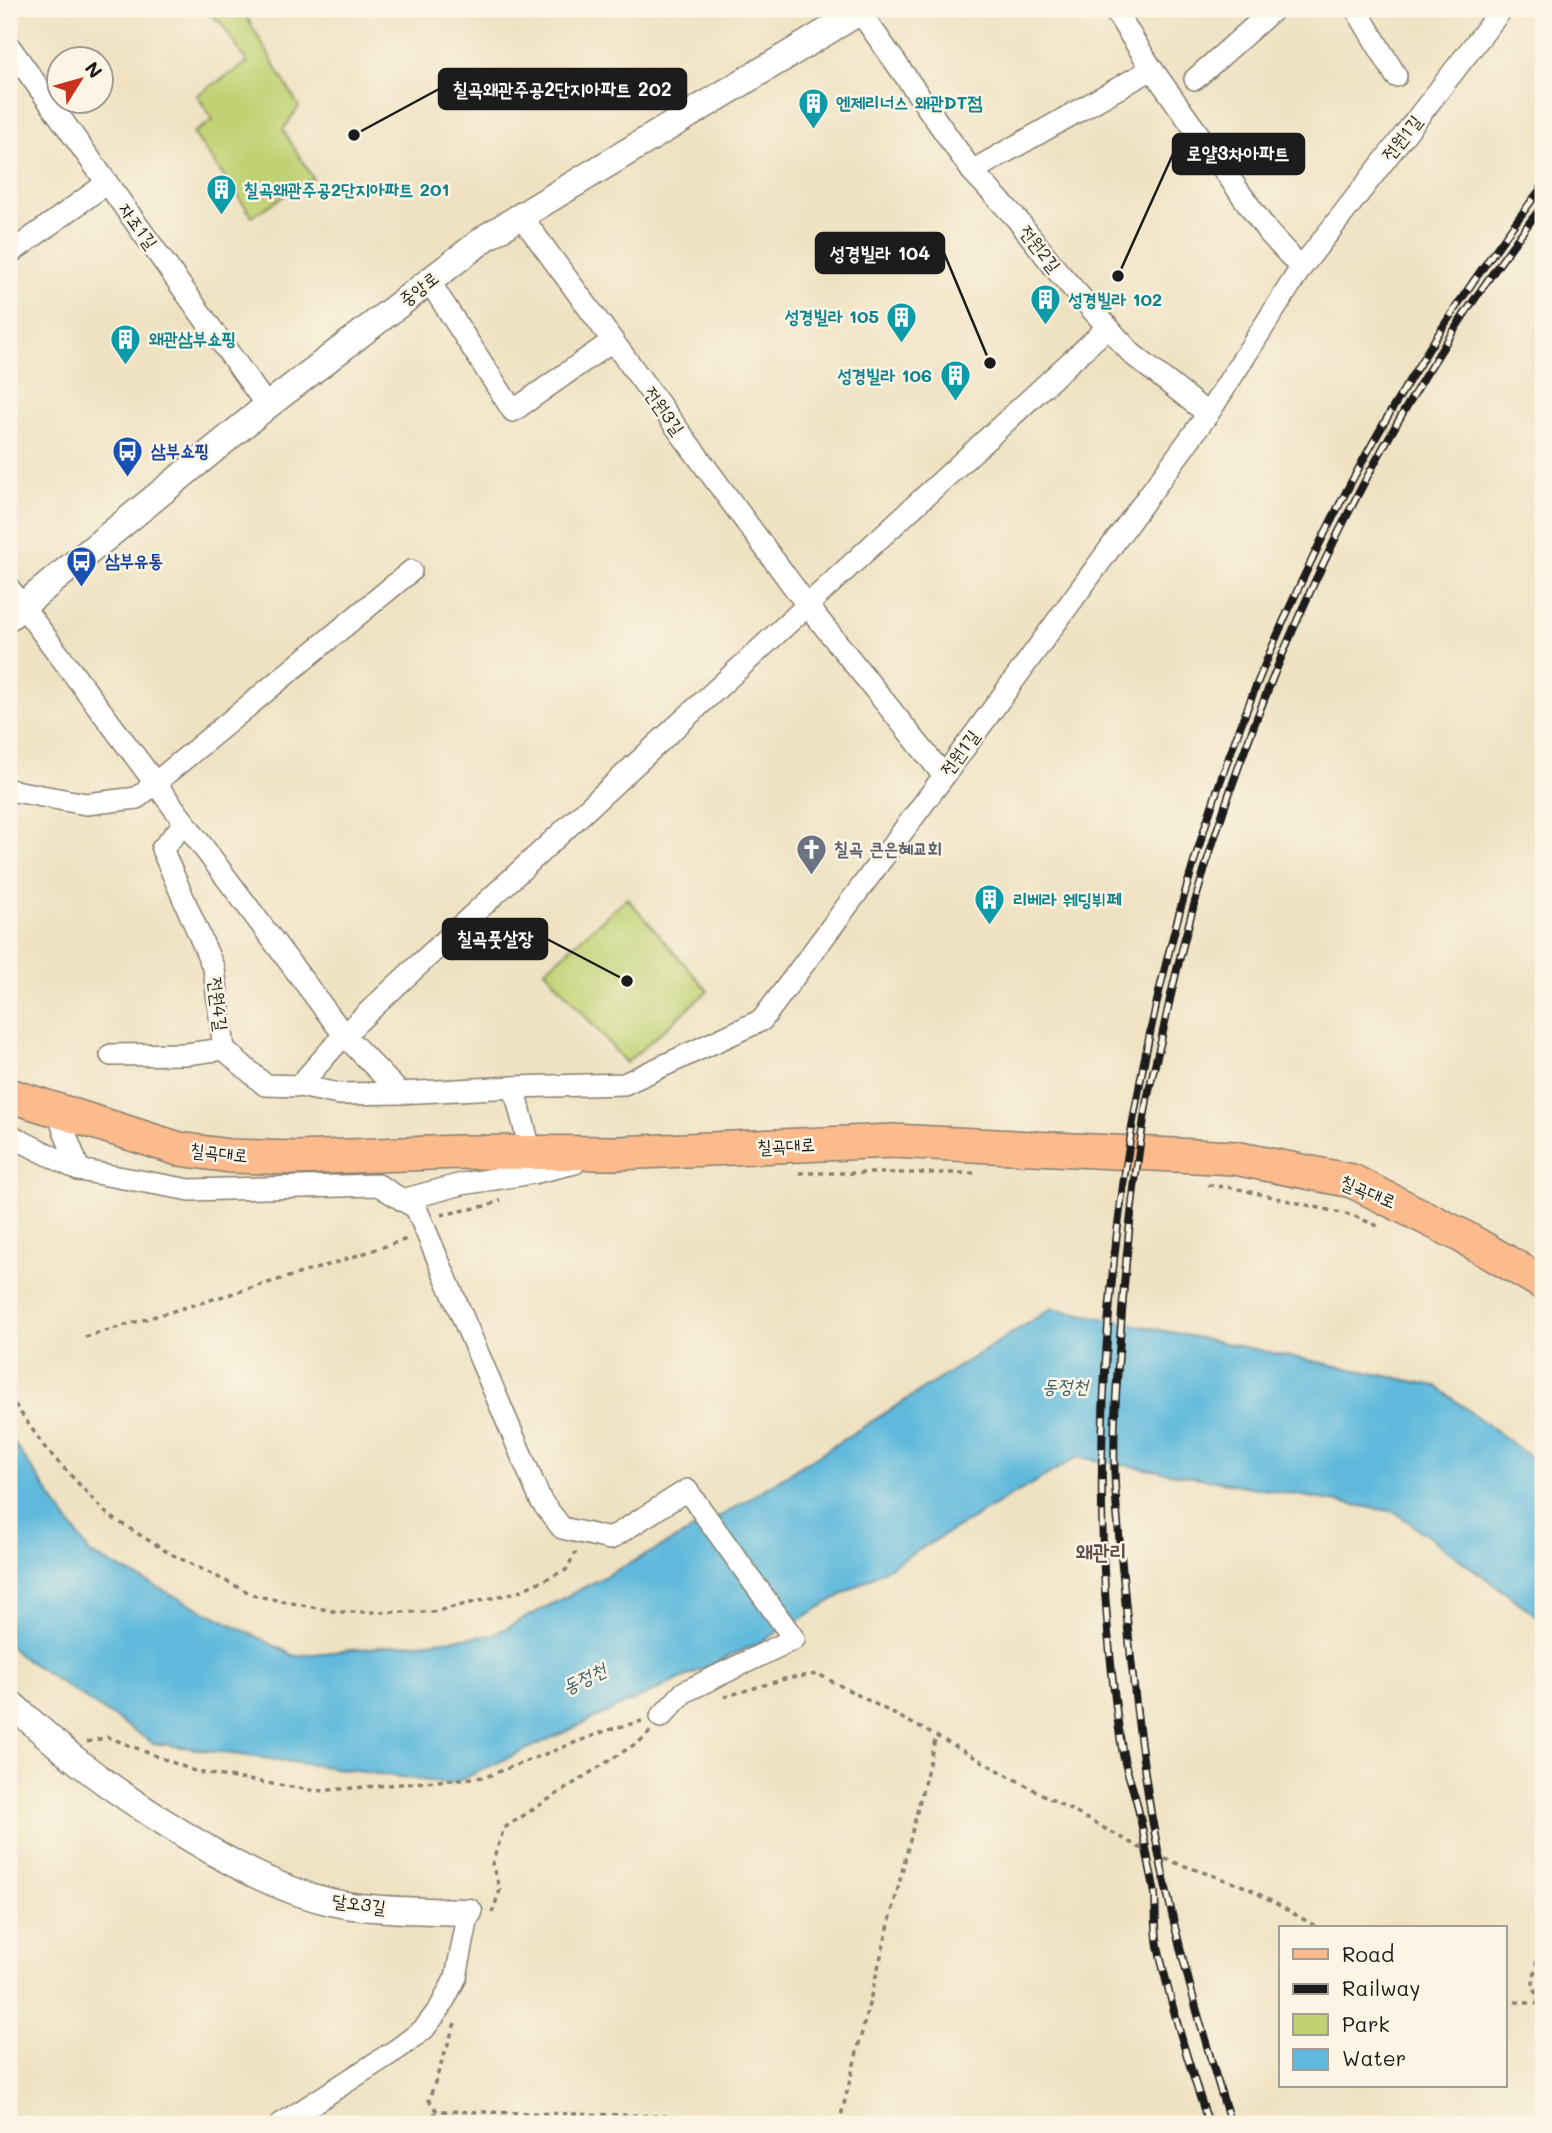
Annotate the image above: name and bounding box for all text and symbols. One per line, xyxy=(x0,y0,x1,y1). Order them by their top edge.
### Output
north arrow xyxy=(46,46,116,116)
text: N xyxy=(80,56,108,83)
callout: 칠곡왜관주공2단지아파트 202 xyxy=(439,69,686,109)
text: 칠곡왜관주공2단지아파트 202 xyxy=(452,76,672,101)
building icon: 엔제리너스 왜관DT점 xyxy=(796,86,830,130)
place label: 엔제리너스 왜관DT점 xyxy=(836,90,982,114)
street label: 전원1길 xyxy=(1376,109,1427,165)
callout: 로얄3차아파트 xyxy=(1173,134,1304,174)
text: 로얄3차아파트 xyxy=(1186,140,1290,165)
building icon: 칠곡왜관주공2단지아파트 201 xyxy=(204,173,238,217)
place label: 칠곡왜관주공2단지아파트 201 xyxy=(244,177,449,201)
street label: 자조1길 xyxy=(114,198,164,254)
street label: 전원2길 xyxy=(1015,220,1067,277)
callout: 성경빌라 104 xyxy=(816,233,944,273)
text: 성경빌라 104 xyxy=(830,240,930,265)
street label: 중앙로 xyxy=(394,265,443,311)
building icon: 성경빌라 102 xyxy=(1028,283,1062,327)
place label: 성경빌라 102 xyxy=(1068,287,1162,311)
building icon: 성경빌라 105 xyxy=(885,300,919,344)
place label: 성경빌라 105 xyxy=(785,304,879,328)
building icon: 왜관삼부쇼핑 xyxy=(109,322,143,366)
place label: 왜관삼부쇼핑 xyxy=(149,326,236,350)
building icon: 성경빌라 106 xyxy=(938,359,972,403)
place label: 성경빌라 106 xyxy=(837,363,932,387)
street label: 전원3길 xyxy=(639,382,691,440)
bus stop icon: 삼부쇼핑 xyxy=(111,434,145,478)
place label: 삼부쇼핑 xyxy=(151,438,209,462)
bus stop icon: 삼부유통 xyxy=(65,544,99,588)
place label: 삼부유통 xyxy=(105,548,163,572)
street label: 전원1길 xyxy=(934,724,984,780)
church icon: 칠곡 큰은혜교회 xyxy=(794,832,828,876)
place label: 칠곡 큰은혜교회 xyxy=(834,836,942,860)
building icon: 리베라 웨딩뷔페 xyxy=(973,883,1007,927)
place label: 리베라 웨딩뷔페 xyxy=(1013,887,1121,911)
callout: 칠곡풋살장 xyxy=(443,919,547,959)
text: 칠곡풋살장 xyxy=(457,925,534,950)
street label: 전원4길 xyxy=(204,976,234,1033)
street label: 칠곡대로 xyxy=(756,1132,816,1159)
street label: 칠곡대로 xyxy=(189,1137,249,1167)
street label: 칠곡대로 xyxy=(1337,1169,1400,1213)
water label: 동정천 xyxy=(1042,1373,1090,1398)
district label: 왜관리 xyxy=(1076,1537,1126,1564)
water label: 동정천 xyxy=(558,1656,611,1699)
street label: 달오3길 xyxy=(331,1887,388,1919)
legend xyxy=(1279,1926,1506,2088)
text: Road xyxy=(1342,1940,1394,1967)
text: Railway xyxy=(1342,1974,1421,2001)
text: Park xyxy=(1342,2010,1390,2037)
text: Water xyxy=(1342,2044,1406,2071)

